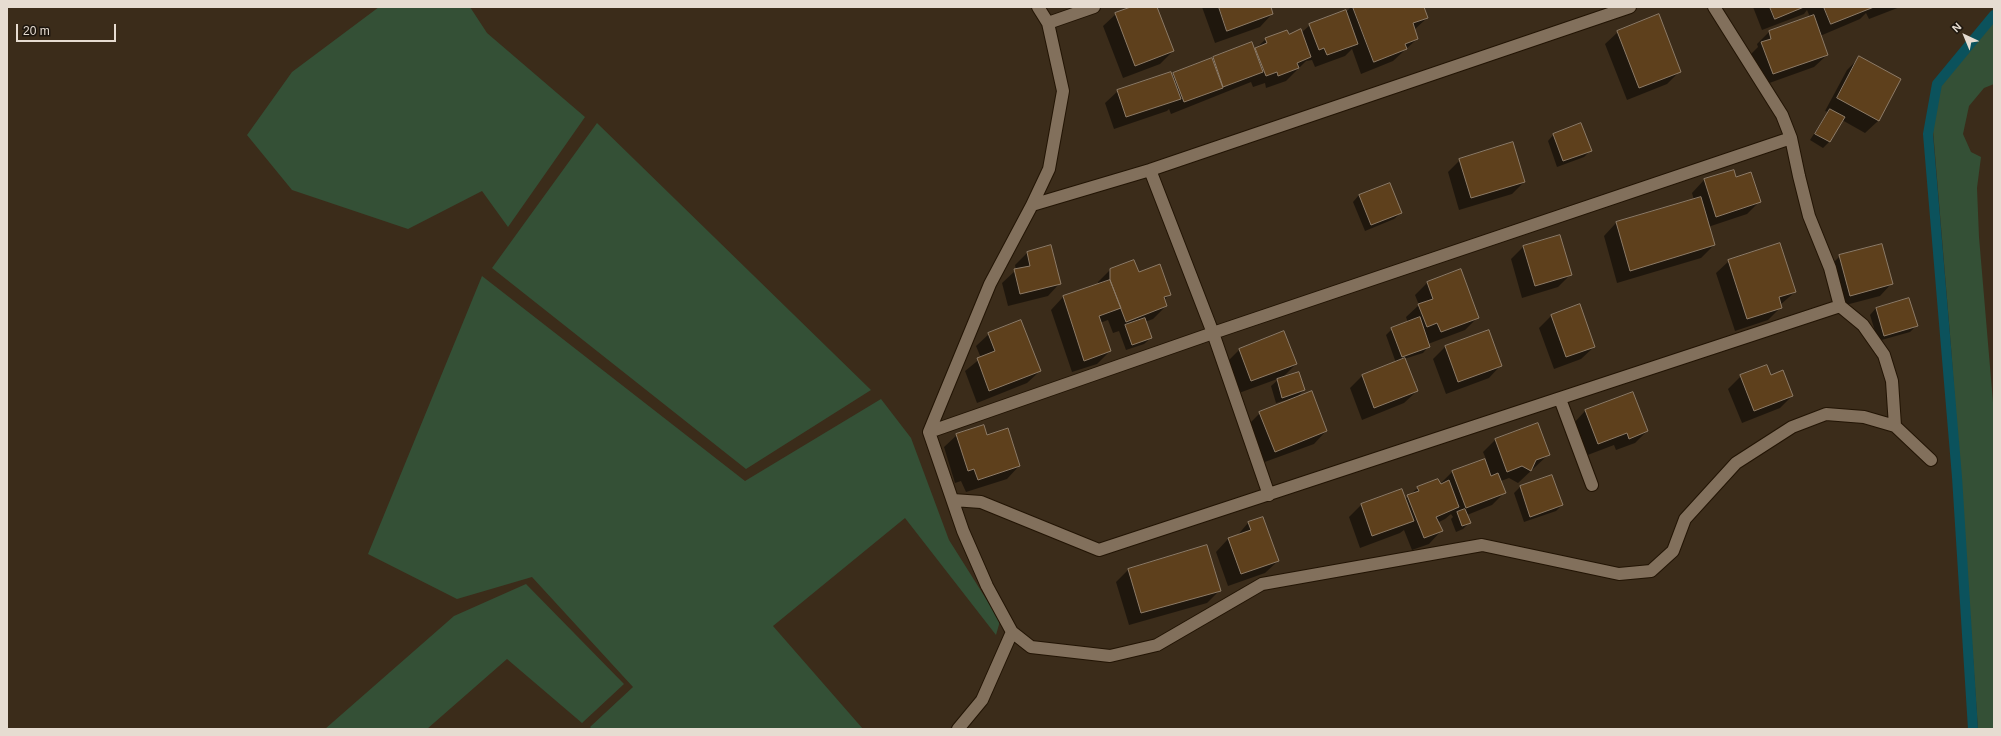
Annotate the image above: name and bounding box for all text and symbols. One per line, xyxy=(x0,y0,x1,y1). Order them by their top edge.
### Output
scale bar xyxy=(18,16,118,42)
north arrow xyxy=(1945,16,1985,56)
text: N xyxy=(1950,20,1964,34)
text: 20 m xyxy=(23,24,50,38)

